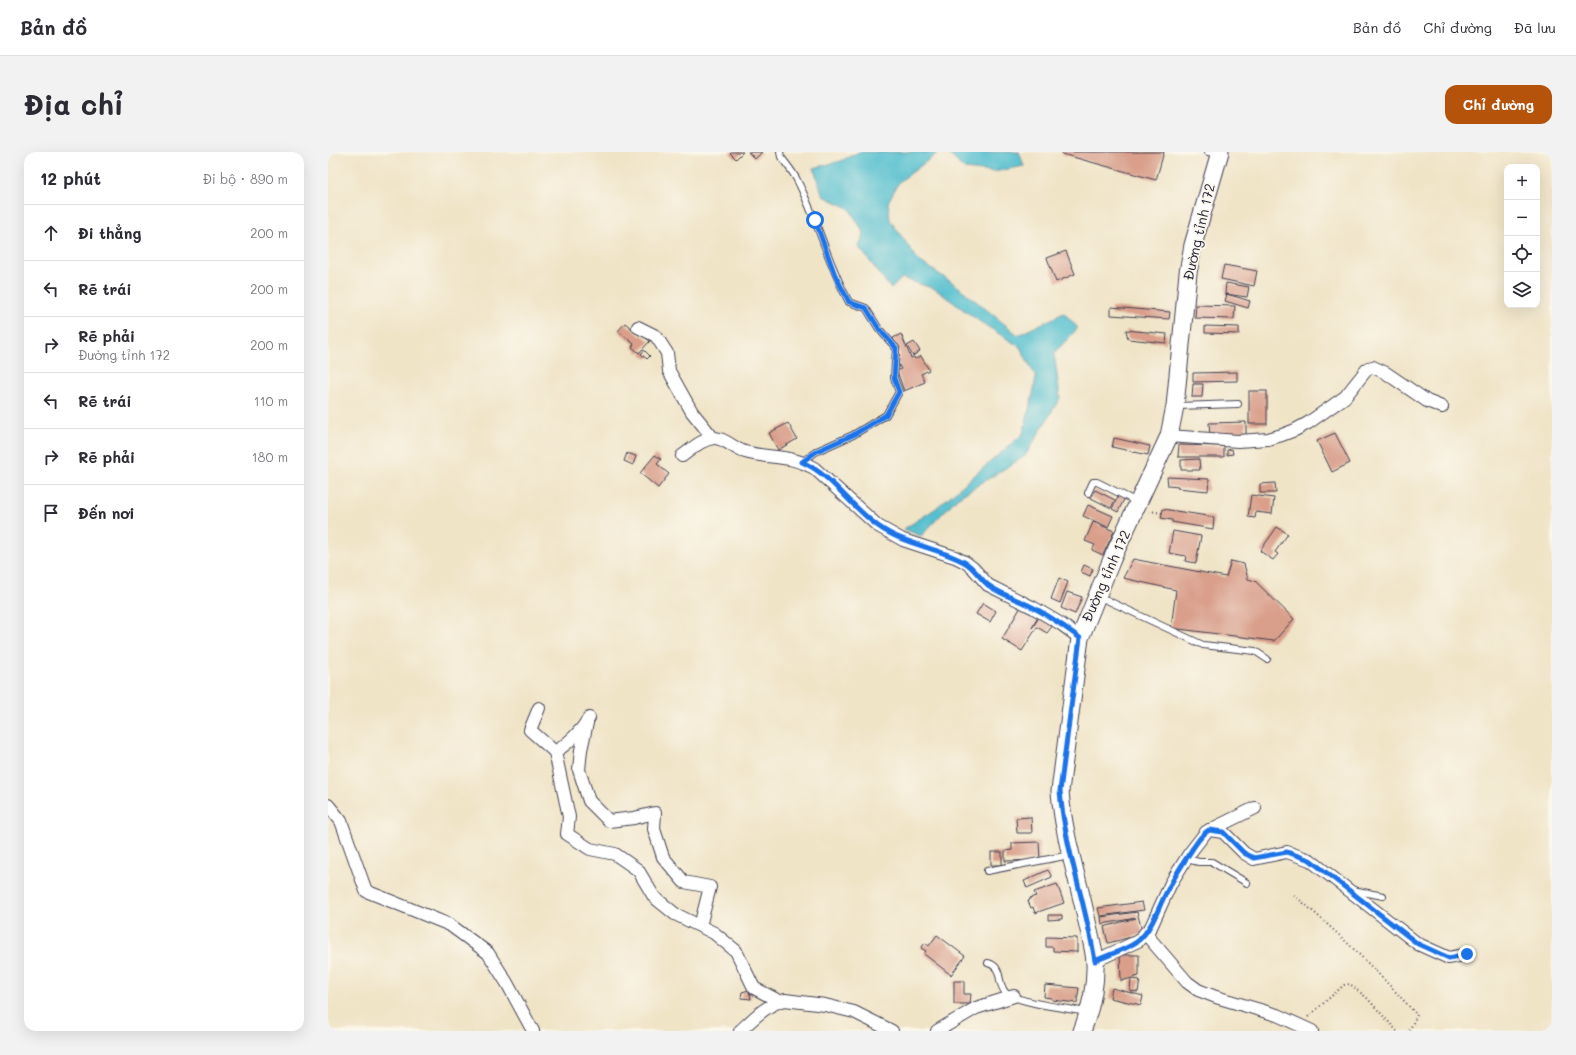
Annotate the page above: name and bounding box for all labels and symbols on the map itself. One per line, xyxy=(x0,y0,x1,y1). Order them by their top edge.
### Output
street label: Đường tỉnh 172 xyxy=(1178,182,1219,282)
route start xyxy=(806,211,824,229)
street label: Đường tỉnh 172 xyxy=(1077,527,1134,625)
route end xyxy=(1458,945,1476,963)

